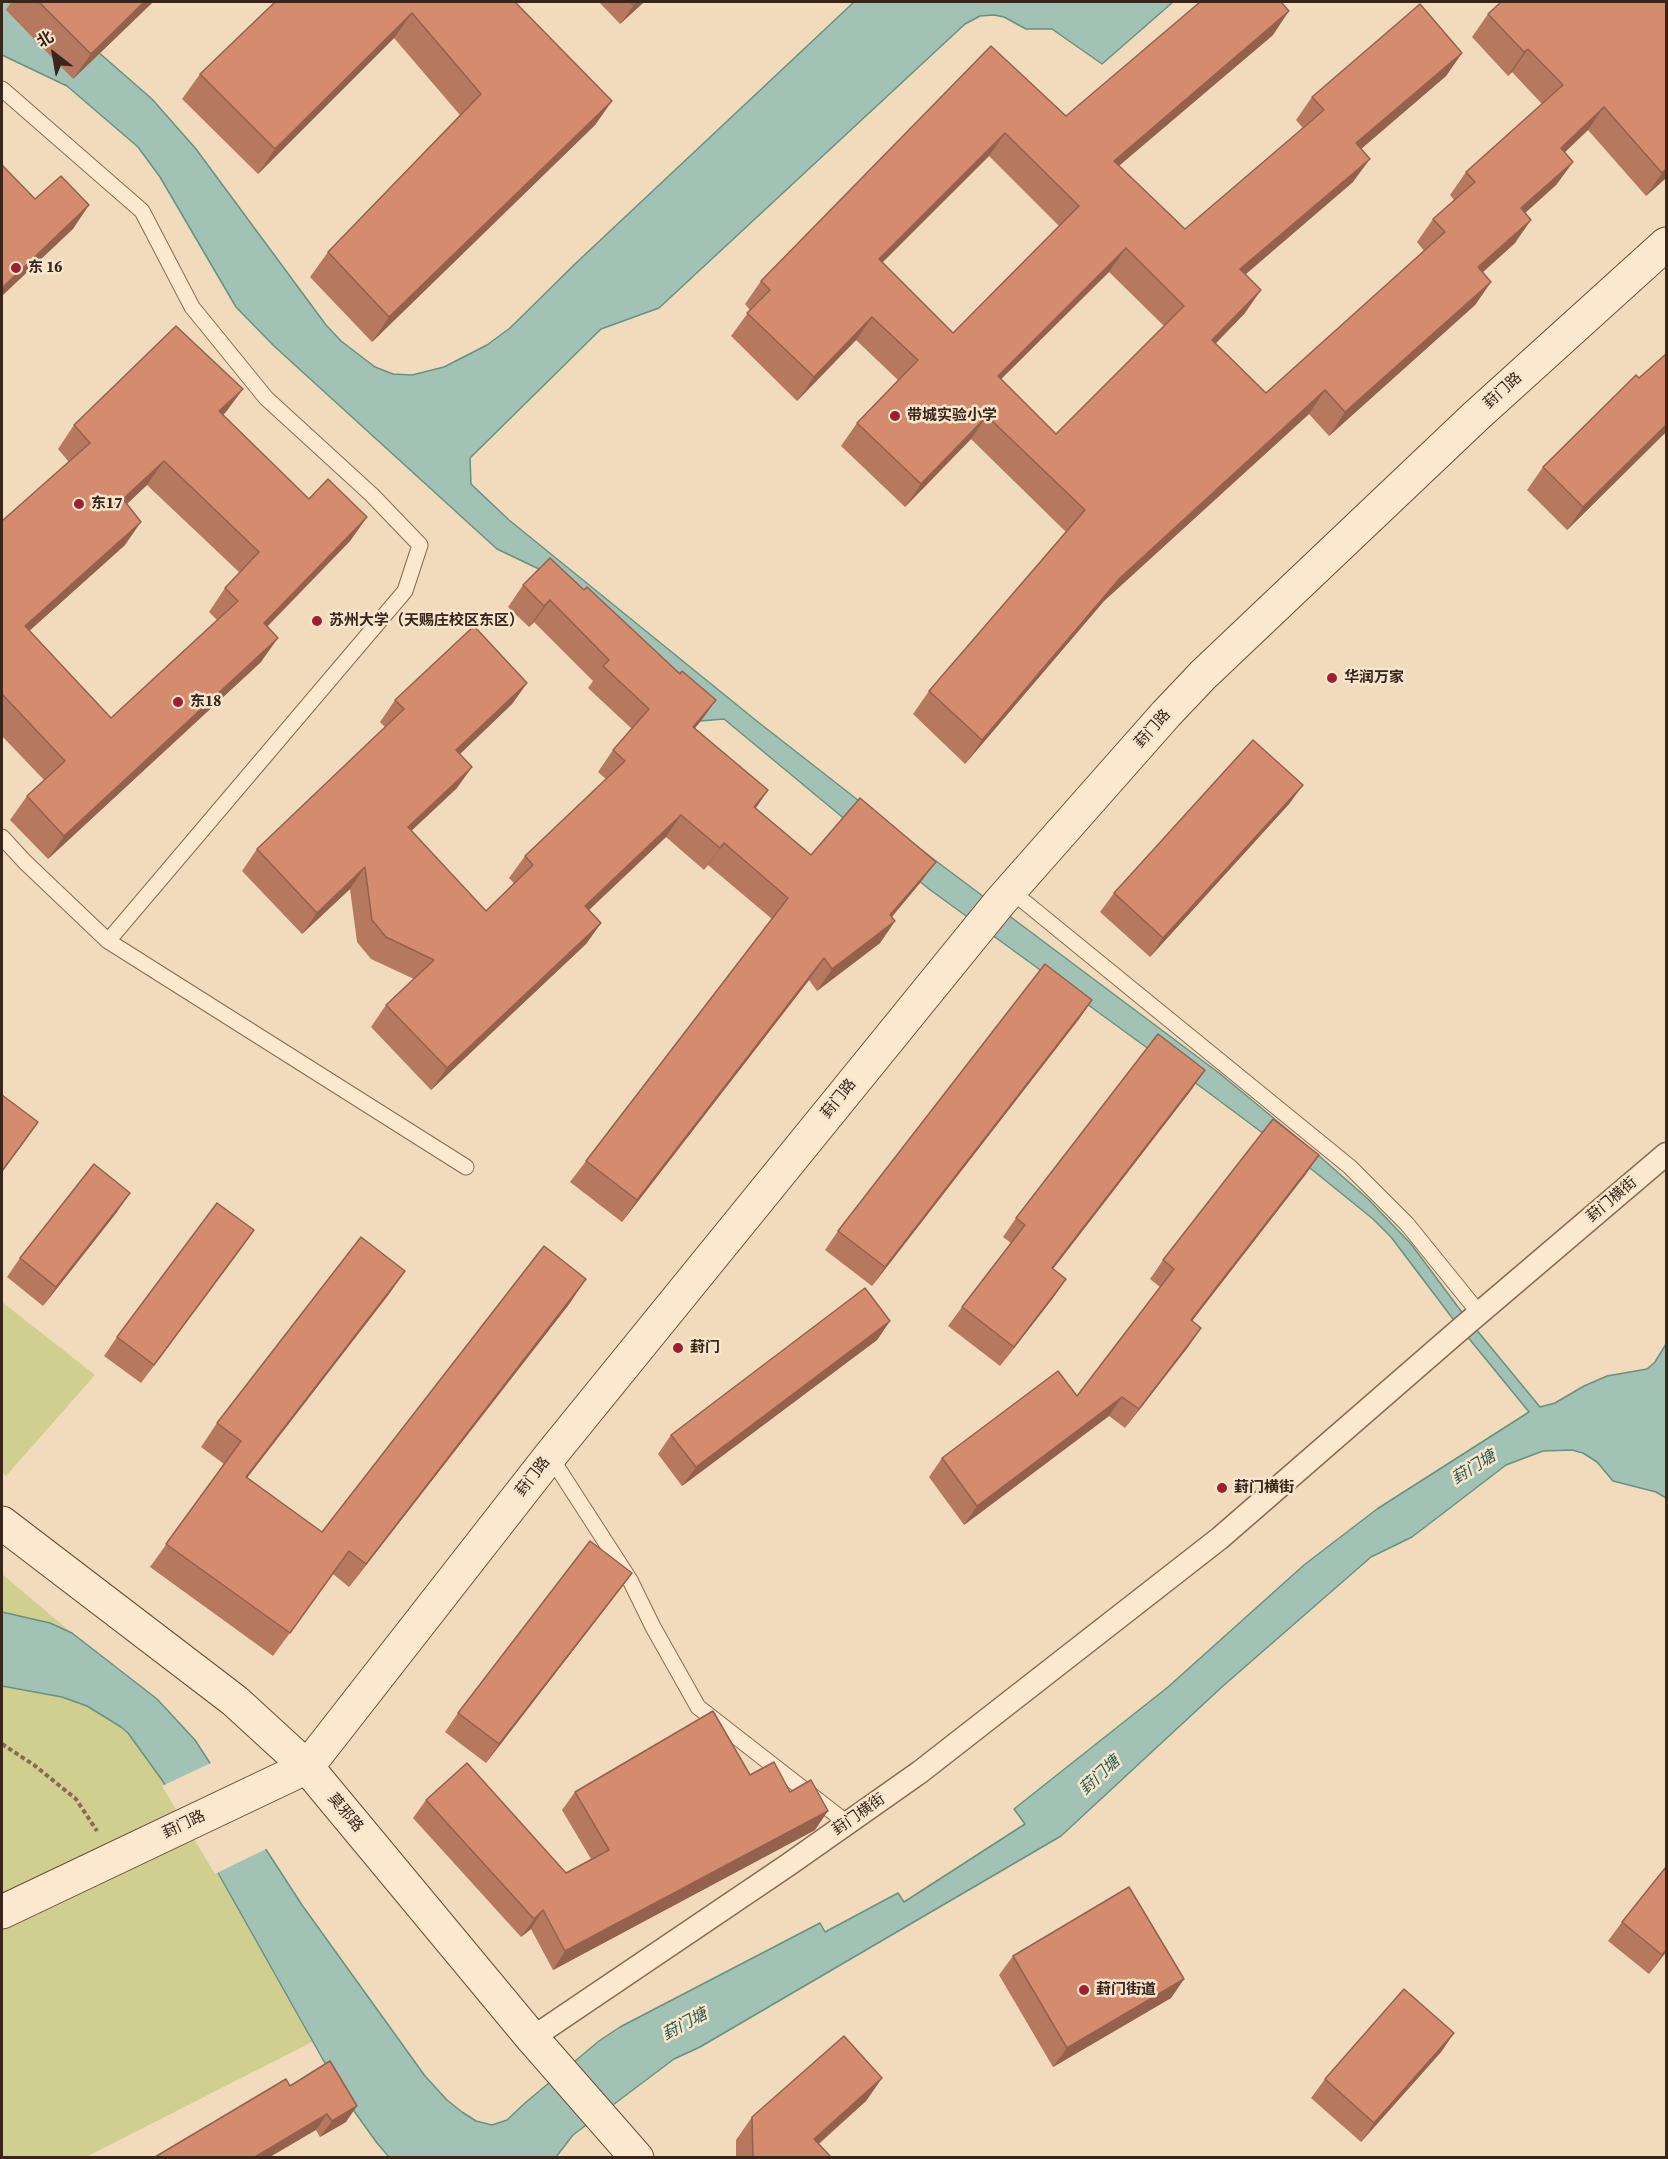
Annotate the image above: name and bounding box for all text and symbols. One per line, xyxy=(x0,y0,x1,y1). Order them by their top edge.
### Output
north arrow xyxy=(24,24,84,84)
text: 北 xyxy=(32,25,57,52)
place label: 东 16 xyxy=(28,259,62,277)
marker: 东 16 xyxy=(9,261,23,275)
street label: 葑门路 xyxy=(1480,369,1526,413)
place label: 带城实验小学 xyxy=(907,407,997,425)
marker: 带城实验小学 xyxy=(888,409,902,423)
place label: 东17 xyxy=(91,495,122,513)
marker: 东17 xyxy=(72,497,86,511)
place label: 苏州大学（天赐庄校区东区） xyxy=(329,612,524,630)
marker: 苏州大学（天赐庄校区东区） xyxy=(310,614,324,628)
place label: 华润万家 xyxy=(1344,669,1404,687)
marker: 华润万家 xyxy=(1325,671,1339,685)
place label: 东18 xyxy=(190,693,221,711)
marker: 东18 xyxy=(171,695,185,709)
street label: 葑门路 xyxy=(1131,706,1175,752)
street label: 葑门路 xyxy=(818,1076,860,1122)
street label: 葑门横街 xyxy=(1583,1174,1641,1226)
place label: 葑门 xyxy=(690,1339,720,1357)
marker: 葑门 xyxy=(671,1341,685,1355)
water label: 葑门塘 xyxy=(1449,1447,1499,1489)
street label: 葑门路 xyxy=(512,1454,554,1500)
place label: 葑门横街 xyxy=(1234,1479,1294,1497)
marker: 葑门横街 xyxy=(1215,1481,1229,1495)
water label: 葑门塘 xyxy=(1076,1753,1124,1799)
street label: 莫邪路 xyxy=(324,1790,366,1836)
street label: 葑门横街 xyxy=(829,1790,889,1840)
street label: 葑门路 xyxy=(160,1807,208,1843)
place label: 葑门街道 xyxy=(1096,1981,1156,1999)
marker: 葑门街道 xyxy=(1077,1983,1091,1997)
water label: 葑门塘 xyxy=(659,2005,711,2045)

